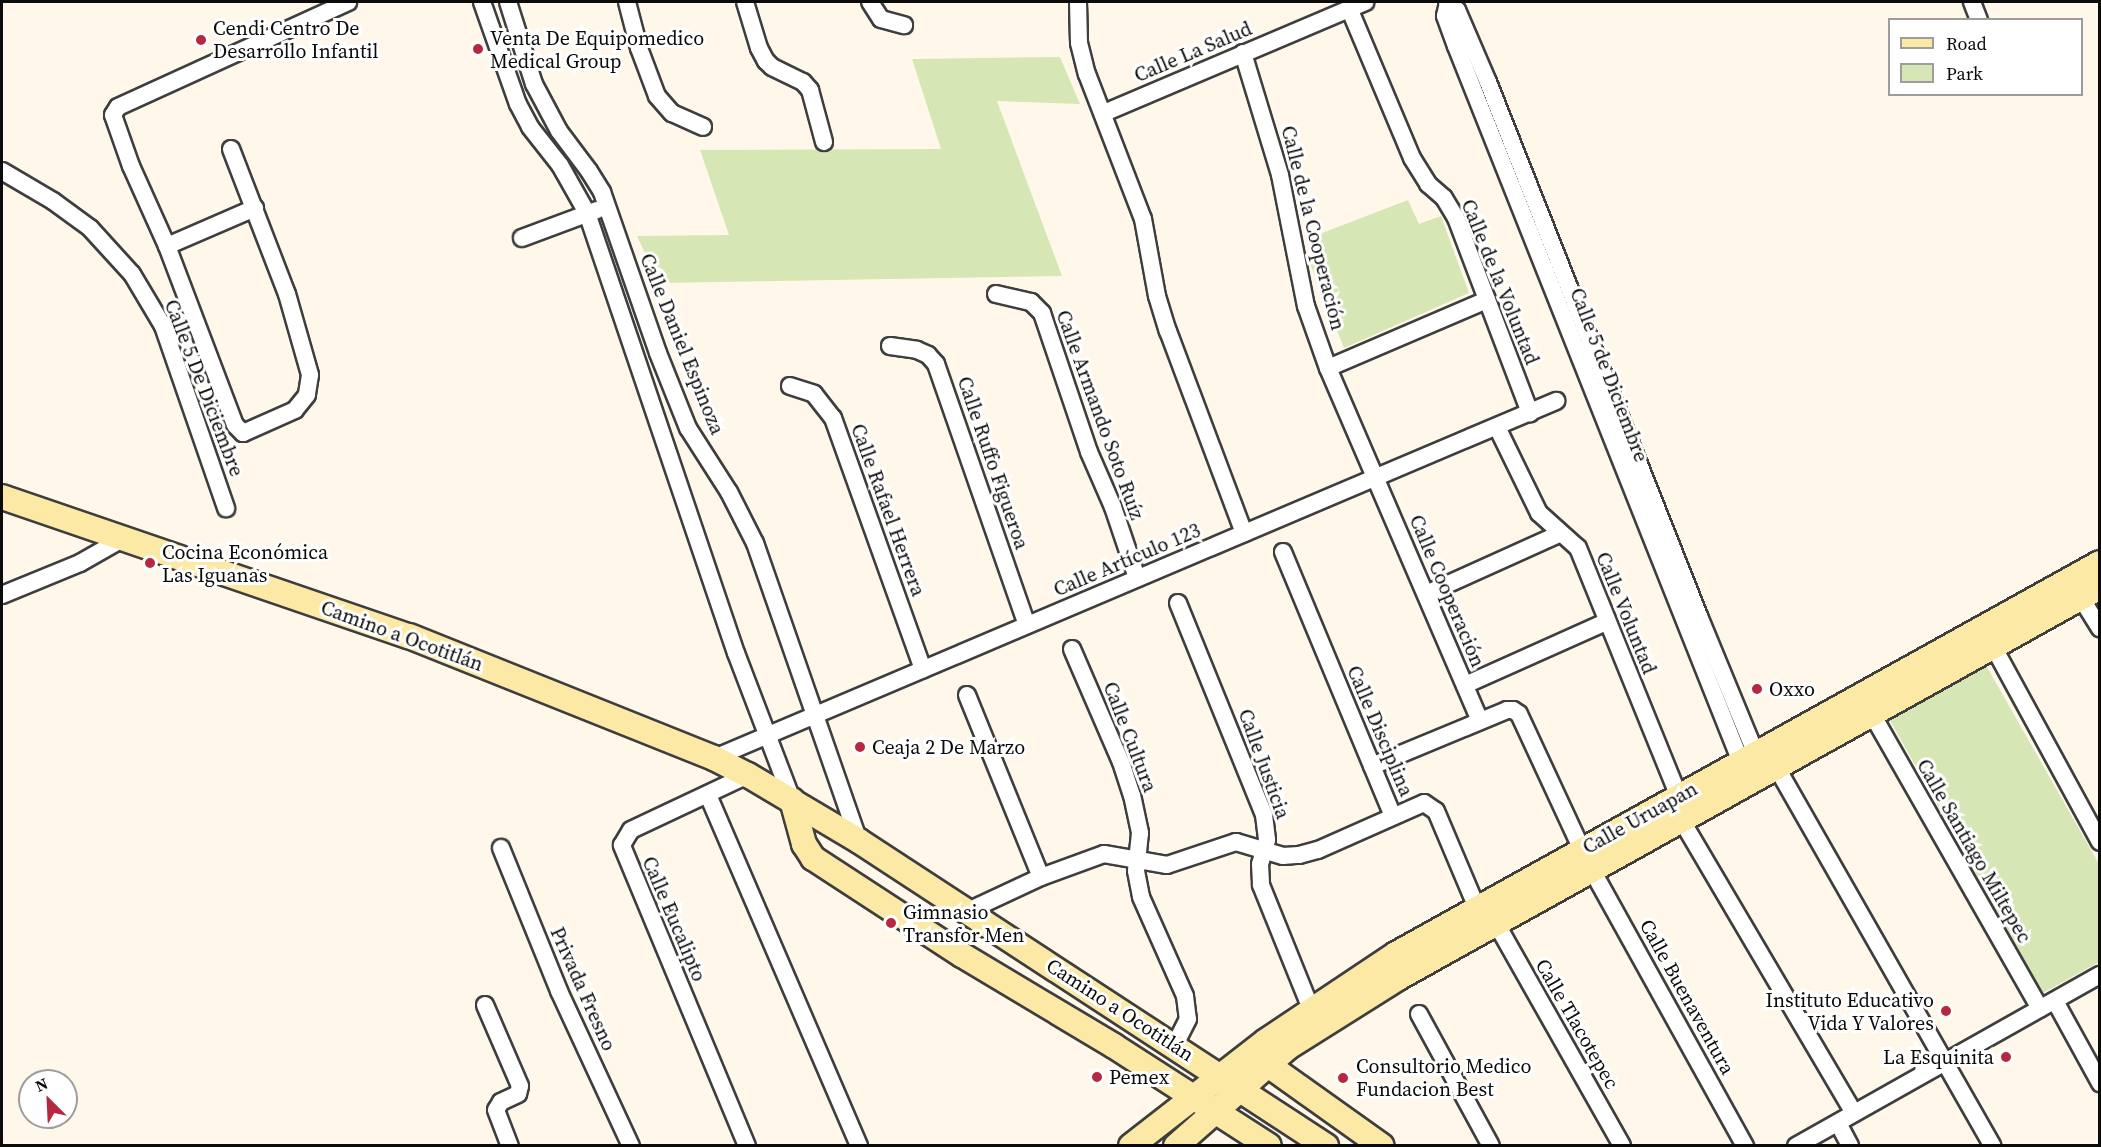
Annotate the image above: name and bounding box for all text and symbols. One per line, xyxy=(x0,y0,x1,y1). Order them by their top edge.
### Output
place label: Cendi Centro De Desarrollo Infantil xyxy=(213,16,378,63)
street label: Calle La Salud xyxy=(1131,16,1255,88)
legend xyxy=(1888,18,2083,96)
place label: Venta De Equipomedico Medical Group xyxy=(490,26,704,73)
text: Road xyxy=(1946,31,1987,56)
marker: Cendi Centro De Desarrollo Infantil xyxy=(194,33,208,47)
marker: Venta De Equipomedico Medical Group xyxy=(471,42,485,56)
text: Park xyxy=(1946,61,1983,86)
street label: Calle de la Cooperación xyxy=(1276,123,1350,333)
street label: Calle de la Voluntad xyxy=(1456,196,1544,368)
street label: Calle Daniel Espinoza xyxy=(635,250,729,438)
street label: Calle 5 de Diciembre xyxy=(1565,285,1653,465)
street label: Calle 5 De Diciembre xyxy=(159,296,249,480)
street label: Calle Armando Soto Ruíz xyxy=(1051,307,1149,523)
street label: Calle Ruffo Figueroa xyxy=(952,373,1034,553)
street label: Calle Rafael Herrera xyxy=(846,421,930,599)
street label: Calle Cooperación xyxy=(1404,511,1490,671)
street label: Calle Artículo 123 xyxy=(1050,518,1204,602)
place label: Cocina Económica Las Iguanas xyxy=(162,540,328,587)
street label: Calle Voluntad xyxy=(1591,548,1661,678)
marker: Cocina Económica Las Iguanas xyxy=(143,556,157,570)
street label: Camino a Ocotitlán xyxy=(318,596,486,676)
street label: Calle Disciplina xyxy=(1342,662,1418,800)
place label: Oxxo xyxy=(1769,677,1815,701)
street label: Calle Cultura xyxy=(1098,678,1162,796)
marker: Oxxo xyxy=(1750,682,1764,696)
street label: Calle Justicia xyxy=(1233,706,1295,822)
place label: Ceaja 2 De Marzo xyxy=(872,735,1025,759)
marker: Ceaja 2 De Marzo xyxy=(853,740,867,754)
street label: Calle Santiago Miltepec xyxy=(1912,755,2036,947)
street label: Calle Uruapan xyxy=(1579,777,1701,859)
street label: Calle Eucalipto xyxy=(637,853,711,985)
place label: Gimnasio Transfor Men xyxy=(903,900,1024,947)
street label: Calle Buenaventura xyxy=(1634,915,1740,1079)
marker: Gimnasio Transfor Men xyxy=(884,916,898,930)
street label: Privada Fresno xyxy=(545,923,621,1055)
street label: Camino a Ocotitlán xyxy=(1042,953,1198,1067)
street label: Calle Tlacotepec xyxy=(1530,955,1624,1093)
place label: Instituto Educativo Vida Y Valores xyxy=(1766,988,1934,1035)
marker: Instituto Educativo Vida Y Valores xyxy=(1939,1004,1953,1018)
place label: La Esquinita xyxy=(1883,1045,1994,1069)
marker: La Esquinita xyxy=(1999,1050,2013,1064)
place label: Consultorio Medico Fundacion Best xyxy=(1356,1054,1531,1101)
place label: Pemex xyxy=(1109,1065,1169,1089)
north arrow xyxy=(18,1069,78,1129)
marker: Consultorio Medico Fundacion Best xyxy=(1334,1069,1352,1087)
marker: Pemex xyxy=(1090,1070,1104,1084)
text: N xyxy=(32,1072,51,1097)

